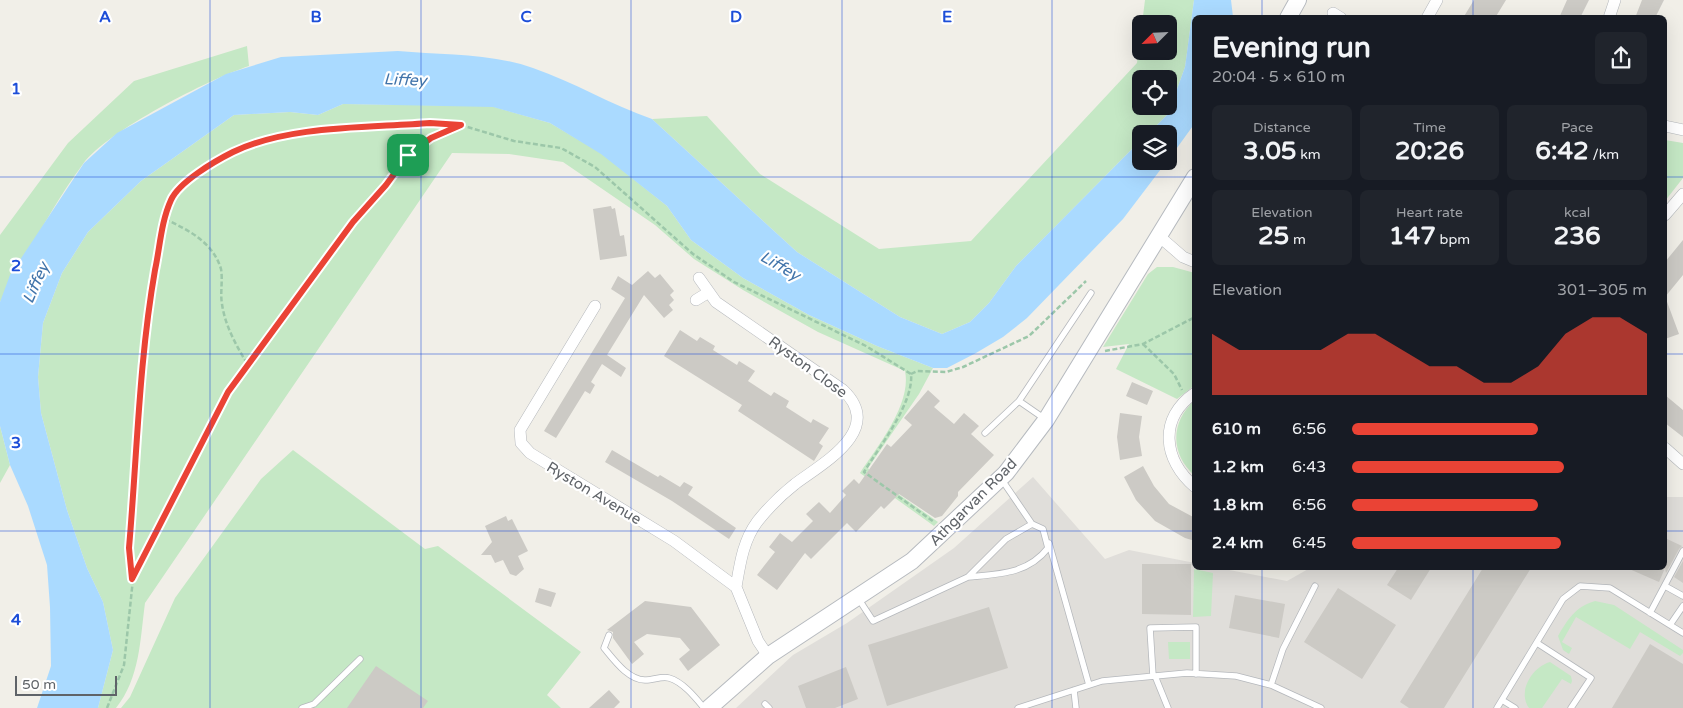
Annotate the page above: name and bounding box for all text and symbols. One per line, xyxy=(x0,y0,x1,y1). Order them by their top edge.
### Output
text: A xyxy=(99,7,111,27)
text: B xyxy=(310,7,322,27)
text: C xyxy=(520,7,532,27)
text: D xyxy=(730,7,742,27)
text: E xyxy=(942,7,952,27)
north arrow xyxy=(1132,15,1178,60)
map controls xyxy=(1132,15,1177,170)
text: Evening run xyxy=(1212,31,1371,65)
button: share xyxy=(1595,32,1647,84)
text: 20:04 · 5 × 610 m xyxy=(1212,67,1345,87)
water label: Liffey xyxy=(383,69,429,91)
button: locate xyxy=(1132,70,1177,115)
text: 1 xyxy=(11,79,21,99)
text: Distance xyxy=(1253,119,1311,136)
text: Time xyxy=(1413,119,1446,136)
text: Pace xyxy=(1561,119,1593,136)
button: layers xyxy=(1132,125,1177,170)
pin xyxy=(387,134,429,176)
text: 3.05 xyxy=(1243,136,1297,166)
text: 20:26 xyxy=(1395,136,1464,166)
text: 6:42 xyxy=(1535,136,1589,166)
icon: arrive xyxy=(394,141,422,169)
text: km xyxy=(1297,146,1321,163)
text: /km xyxy=(1589,146,1619,163)
text: Elevation xyxy=(1251,204,1312,221)
text: Heart rate xyxy=(1396,204,1463,221)
text: kcal xyxy=(1564,204,1590,221)
text: 25 xyxy=(1258,221,1289,251)
text: 147 xyxy=(1389,221,1436,251)
text: 236 xyxy=(1554,221,1601,251)
text: m xyxy=(1289,231,1306,248)
text: bpm xyxy=(1436,231,1470,248)
water label: Liffey xyxy=(757,247,806,287)
text: 2 xyxy=(11,256,21,276)
water label: Liffey xyxy=(18,257,55,307)
text: Elevation xyxy=(1212,280,1282,300)
text: 301–305 m xyxy=(1557,280,1647,300)
street label: Ryston Close xyxy=(765,332,851,402)
text: 610 m xyxy=(1212,419,1261,439)
text: 6:56 xyxy=(1292,419,1326,439)
text: 3 xyxy=(11,433,21,453)
street label: Athgarvan Road xyxy=(925,454,1021,550)
text: 1.2 km xyxy=(1212,457,1264,477)
text: 6:43 xyxy=(1292,457,1326,477)
street label: Ryston Avenue xyxy=(543,458,645,528)
text: 1.8 km xyxy=(1212,495,1264,515)
text: 6:56 xyxy=(1292,495,1326,515)
text: 2.4 km xyxy=(1212,533,1264,553)
text: 6:45 xyxy=(1292,533,1326,553)
text: 4 xyxy=(11,610,21,630)
scale bar xyxy=(15,673,118,696)
text: 50 m xyxy=(22,676,56,693)

